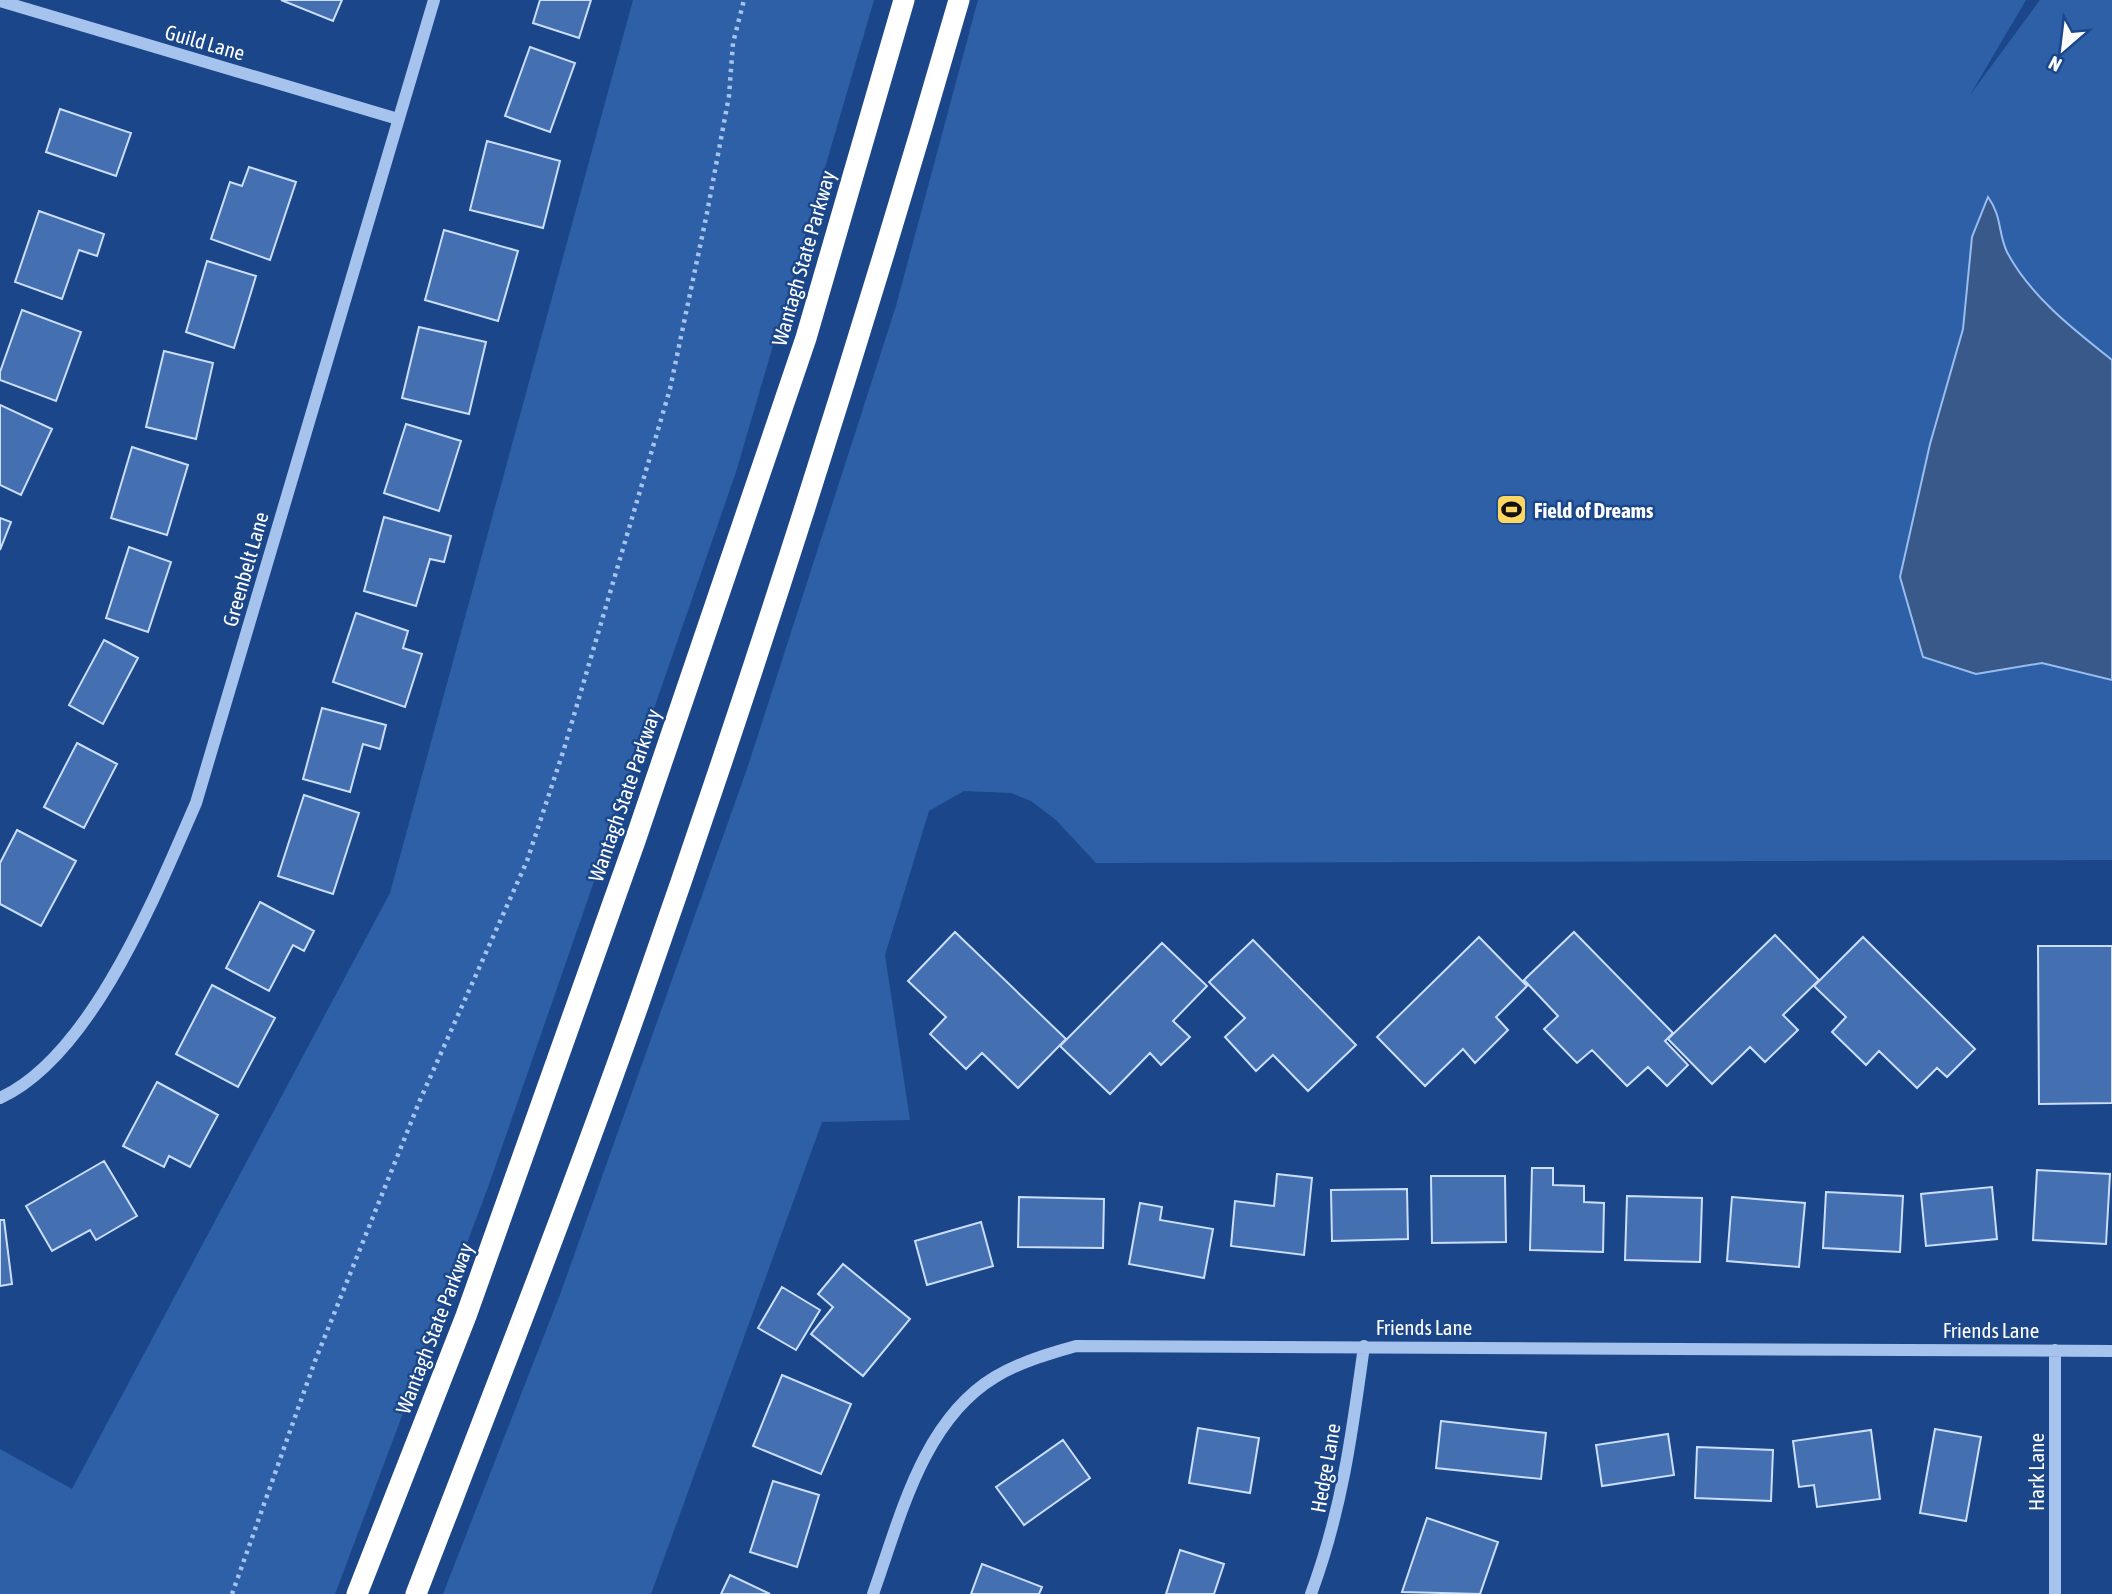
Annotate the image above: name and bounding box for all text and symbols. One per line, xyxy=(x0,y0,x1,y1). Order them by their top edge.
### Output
north arrow xyxy=(2028,14,2098,84)
street label: Guild Lane xyxy=(162,19,248,65)
text: N xyxy=(2045,52,2065,76)
street label: Wantagh State Parkway xyxy=(766,167,840,348)
sports icon: Field of Dreams xyxy=(1494,493,1528,527)
place label: Field of Dreams xyxy=(1534,498,1654,522)
street label: Greenbelt Lane xyxy=(217,509,273,629)
street label: Wantagh State Parkway xyxy=(583,705,665,885)
street label: Wantagh State Parkway xyxy=(390,1239,478,1417)
street label: Friends Lane xyxy=(1376,1315,1472,1339)
street label: Friends Lane xyxy=(1943,1318,2039,1342)
street label: Hedge Lane xyxy=(1305,1421,1345,1515)
street label: Hark Lane xyxy=(2024,1433,2048,1511)

